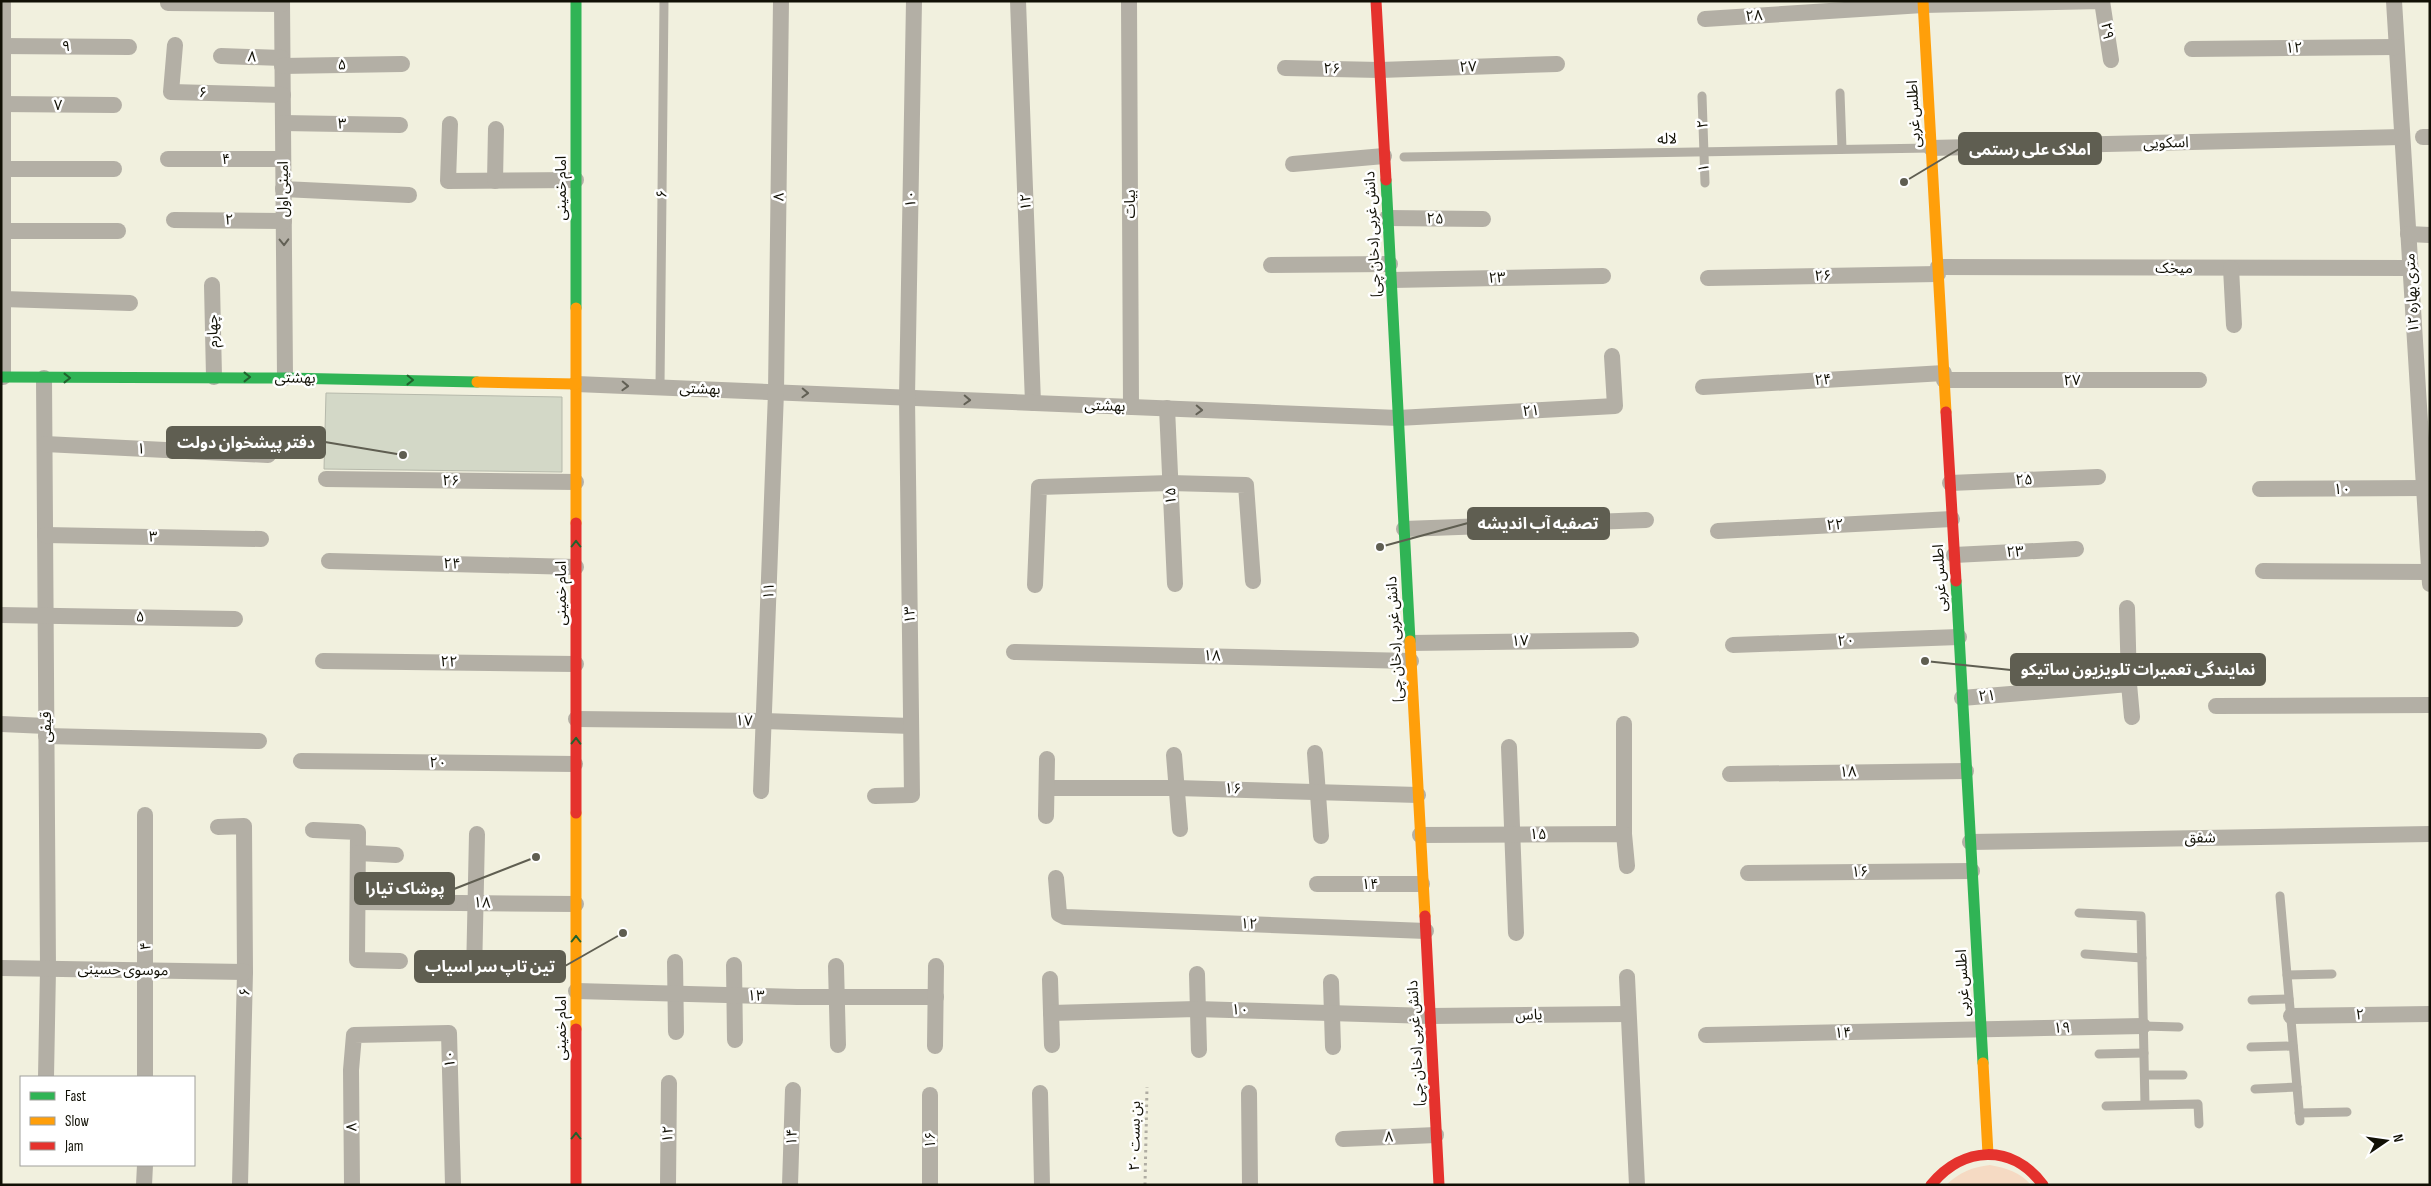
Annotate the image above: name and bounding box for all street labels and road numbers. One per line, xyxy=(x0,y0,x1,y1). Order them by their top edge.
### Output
street label: ۲۸ xyxy=(1745,6,1764,26)
street label: ۲۹ xyxy=(2096,21,2118,41)
street label: ۹ xyxy=(62,37,70,56)
street label: ۱۲ xyxy=(2285,38,2303,58)
street label: ۸ xyxy=(247,47,257,67)
street label: ۵ xyxy=(338,55,346,75)
street label: ۲۷ xyxy=(1459,57,1477,77)
street label: ۲۶ xyxy=(1323,59,1341,79)
street label: اطلس غربی xyxy=(1903,80,1925,148)
street label: ۶ xyxy=(198,83,208,103)
street label: ۷ xyxy=(54,96,63,115)
street label: ۳ xyxy=(338,114,347,134)
street label: ۲ xyxy=(1693,120,1713,128)
street label: لاله xyxy=(1657,129,1677,149)
street label: اسکویی xyxy=(2143,133,2189,153)
street label: ۴ xyxy=(222,150,230,169)
street label: امام خمینی xyxy=(552,156,572,220)
street label: امینی اول xyxy=(274,161,293,217)
street label: ۱ xyxy=(1694,163,1714,173)
street label: دانش غربی (دخان چی) xyxy=(1360,171,1386,297)
street label: ۶ xyxy=(652,190,672,198)
street label: ۱۰ xyxy=(901,190,921,208)
street label: بیات xyxy=(1121,190,1140,218)
street label: ۸ xyxy=(769,192,789,201)
street label: ۱۲ xyxy=(1016,193,1036,211)
street label: ۲۵ xyxy=(1426,209,1444,229)
street label: ۲ xyxy=(225,210,233,230)
street label: ۱۲ متری بهاره xyxy=(2400,253,2424,333)
street label: میخک xyxy=(2155,259,2193,278)
street label: ۲۶ xyxy=(1814,266,1832,286)
street label: ۲۳ xyxy=(1488,268,1506,288)
street label: چهارم xyxy=(203,314,224,348)
street label: بهشتی xyxy=(274,368,316,388)
street label: ۲۴ xyxy=(1814,370,1832,390)
street label: ۲۷ xyxy=(2063,371,2081,390)
street label: بهشتی xyxy=(679,379,721,399)
street label: بهشتی xyxy=(1084,396,1126,416)
street label: ۲۱ xyxy=(1522,401,1540,421)
street label: ۱ xyxy=(136,439,146,459)
street label: ۲۵ xyxy=(2015,470,2033,490)
street label: ۲۶ xyxy=(442,471,460,491)
street label: ۱۰ xyxy=(2333,480,2351,499)
street label: ۱۵ xyxy=(1161,487,1181,505)
street label: ۲۲ xyxy=(1826,515,1844,535)
street label: ۳ xyxy=(149,527,158,547)
street label: ۲۳ xyxy=(2006,542,2024,562)
street label: اطلس غربی xyxy=(1929,544,1951,612)
street label: ۲۴ xyxy=(443,554,461,574)
street label: امام خمینی xyxy=(552,561,572,625)
street label: دانش غربی (دخان چی) xyxy=(1382,576,1408,702)
street label: ۱۱ xyxy=(759,582,779,600)
street label: ۱۳ xyxy=(900,606,920,624)
street label: ۵ xyxy=(136,607,144,627)
street label: ۱۷ xyxy=(1511,631,1529,651)
street label: ۲۰ xyxy=(1837,631,1855,651)
street label: ۱۸ xyxy=(1203,646,1221,666)
street label: ۲۲ xyxy=(440,652,458,672)
street label: ۲۱ xyxy=(1978,686,1996,706)
street label: قیفی xyxy=(37,711,56,742)
street label: ۱۷ xyxy=(735,711,753,731)
street label: ۲۰ xyxy=(429,753,447,773)
street label: ۱۸ xyxy=(1839,762,1857,782)
street label: ۱۶ xyxy=(1224,779,1242,799)
street label: ۱۵ xyxy=(1529,825,1547,844)
street label: شفق xyxy=(2184,828,2216,848)
street label: ۱۶ xyxy=(1851,862,1869,882)
street label: ۱۴ xyxy=(1361,875,1379,894)
street label: ۱۸ xyxy=(473,893,491,913)
street label: ۱۲ xyxy=(1240,914,1258,934)
street label: ۴ xyxy=(136,942,156,950)
street label: اطلس غربی xyxy=(1952,949,1974,1017)
street label: موسوی حسینی xyxy=(77,960,169,980)
street label: دانش غربی (دخان چی) xyxy=(1403,980,1429,1106)
street label: ۱۳ xyxy=(747,986,765,1006)
street label: ۶ xyxy=(235,988,255,996)
street label: امام خمینی xyxy=(552,996,572,1060)
street label: ۱۰ xyxy=(1231,1000,1249,1020)
street label: یاس xyxy=(1515,1005,1543,1025)
street label: ۲ xyxy=(2356,1005,2364,1025)
street label: ۱۹ xyxy=(2053,1018,2071,1038)
street label: ۱۴ xyxy=(1834,1023,1852,1043)
street label: ۱۰ xyxy=(440,1050,460,1068)
street label: بن بست ۲۰ xyxy=(1125,1101,1145,1171)
street label: ۸ xyxy=(342,1122,362,1131)
street label: ۱۲ xyxy=(658,1125,678,1143)
street label: ۸ xyxy=(1384,1127,1394,1147)
street label: ۱۴ xyxy=(782,1128,802,1146)
street label: ۱۶ xyxy=(921,1131,940,1149)

